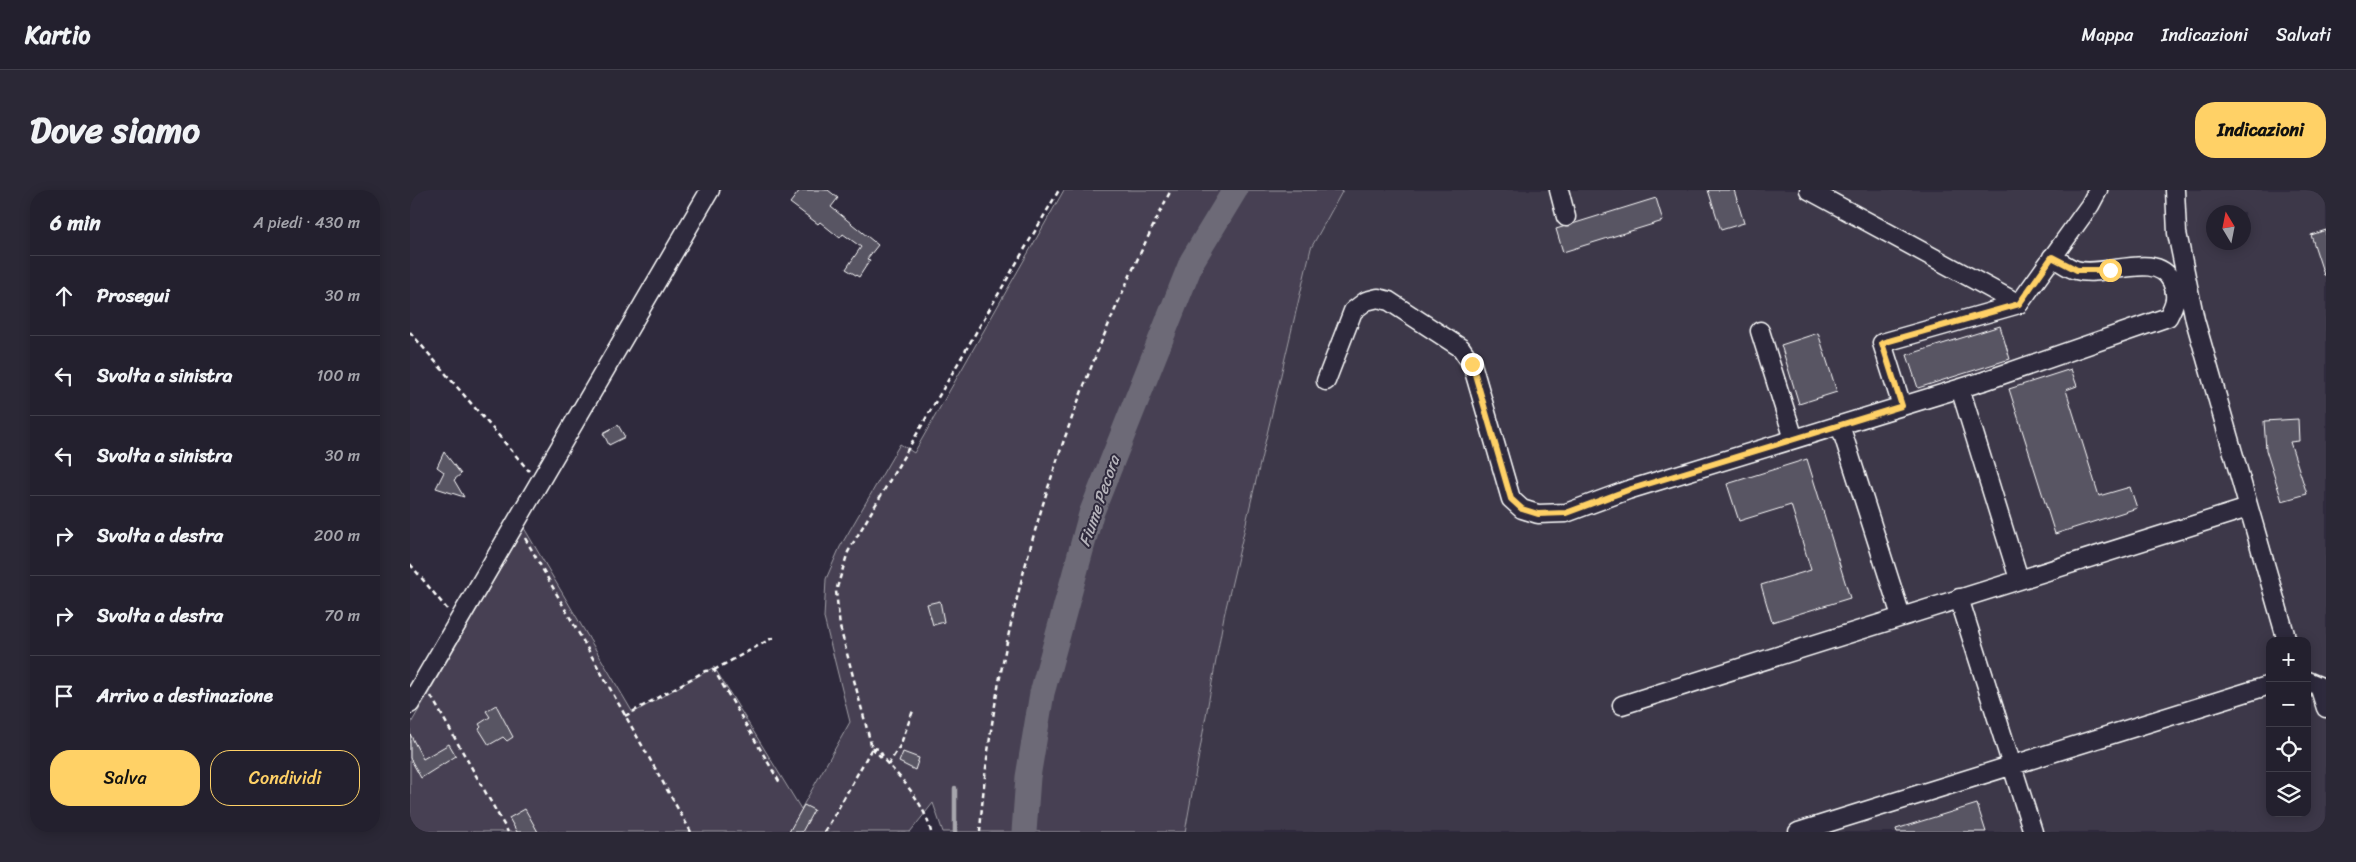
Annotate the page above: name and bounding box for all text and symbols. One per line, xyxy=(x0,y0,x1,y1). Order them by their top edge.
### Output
text: Kartio xyxy=(25,14,90,56)
text: Mappa xyxy=(2081,19,2133,51)
text: Indicazioni xyxy=(2161,19,2248,51)
text: Salvati xyxy=(2276,19,2331,51)
text: Dove siamo xyxy=(30,99,200,161)
button: Indicazioni xyxy=(2195,102,2326,158)
text: 6 min xyxy=(50,204,101,242)
north arrow xyxy=(2206,205,2251,250)
text: A piedi · 430 m xyxy=(253,208,360,237)
route start xyxy=(2099,259,2122,282)
text: Prosegui xyxy=(97,279,170,312)
text: 30 m xyxy=(325,281,360,310)
icon: ahead xyxy=(50,282,78,310)
route end xyxy=(1461,353,1484,376)
text: Svolta a sinistra xyxy=(97,359,232,392)
text: 100 m xyxy=(316,361,360,390)
icon: left xyxy=(50,362,78,390)
text: Svolta a sinistra xyxy=(97,439,232,472)
text: 30 m xyxy=(325,441,360,470)
icon: left xyxy=(50,442,78,470)
water label: Fiume Pecora xyxy=(1070,450,1129,550)
text: Svolta a destra xyxy=(97,519,223,552)
text: 200 m xyxy=(314,521,360,550)
icon: right xyxy=(50,522,78,550)
text: Svolta a destra xyxy=(97,599,223,632)
text: 70 m xyxy=(324,601,360,630)
icon: right xyxy=(50,602,78,630)
map controls xyxy=(2266,637,2311,817)
button: + xyxy=(2266,637,2311,682)
text: Arrivo a destinazione xyxy=(97,679,273,712)
icon: arrive xyxy=(50,682,78,710)
button: − xyxy=(2266,682,2311,727)
button: locate xyxy=(2266,727,2311,772)
button: Salva xyxy=(50,750,200,806)
button: Condividi xyxy=(210,750,360,806)
button: layers xyxy=(2266,772,2311,817)

